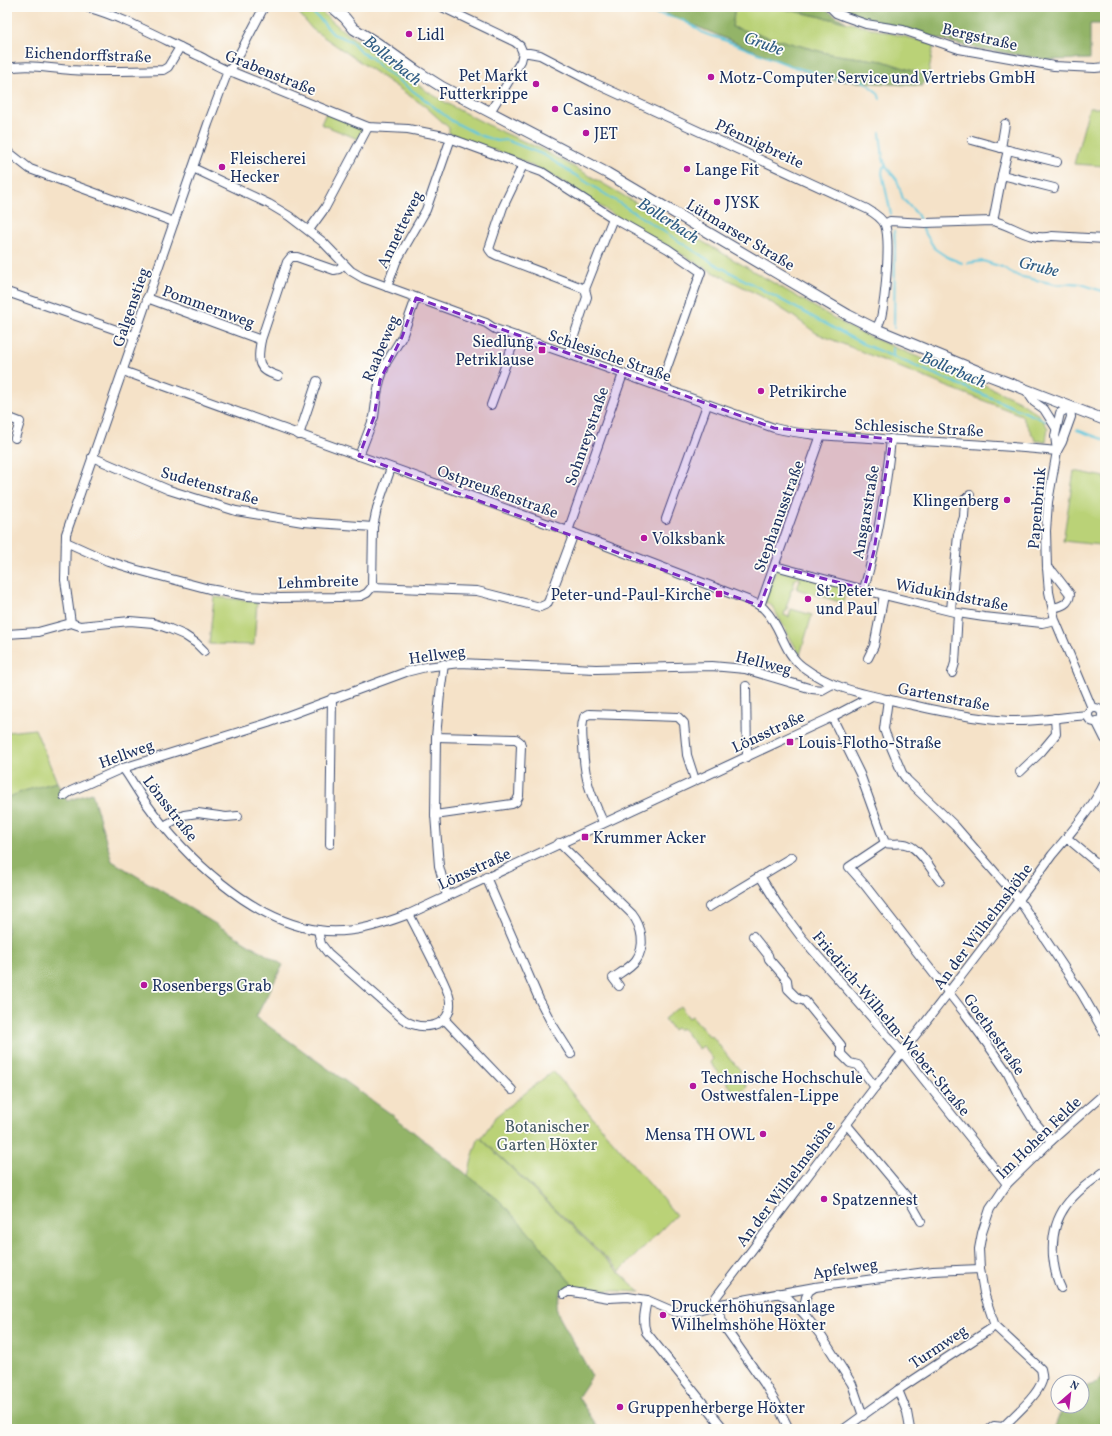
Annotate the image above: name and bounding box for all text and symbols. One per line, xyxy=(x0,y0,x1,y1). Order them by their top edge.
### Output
street label: Bergstraße xyxy=(940,19,1019,57)
place label: Lidl xyxy=(417,25,445,47)
water label: Grube xyxy=(741,27,787,62)
marker: Lidl xyxy=(404,29,414,39)
water label: Bollerbach xyxy=(358,30,426,92)
street label: Eichendorffstraße xyxy=(24,43,152,69)
street label: Grabenstraße xyxy=(221,46,319,102)
place label: Pet Markt Futterkrippe xyxy=(439,66,528,106)
place label: Motz-Computer Service und Vertriebs GmbH xyxy=(719,68,1036,90)
marker: Motz-Computer Service und Vertriebs GmbH xyxy=(706,72,716,82)
marker: Pet Markt Futterkrippe xyxy=(531,79,541,89)
place label: Casino xyxy=(563,100,611,122)
marker: Casino xyxy=(550,104,560,114)
street label: Pfennigbreite xyxy=(711,115,807,175)
place label: JET xyxy=(594,124,618,146)
marker: JET xyxy=(581,128,591,138)
place label: Fleischerei Hecker xyxy=(230,149,306,189)
place label: Lange Fit xyxy=(695,160,760,182)
marker: Fleischerei Hecker xyxy=(217,162,227,172)
marker: Lange Fit xyxy=(682,164,692,174)
street label: Annetteweg xyxy=(372,187,429,273)
water label: Bollerbach xyxy=(633,193,703,250)
place label: JYSK xyxy=(725,193,760,215)
street label: Lütmarser Straße xyxy=(682,195,798,277)
marker: JYSK xyxy=(712,197,722,207)
water label: Grube xyxy=(1016,251,1062,284)
street label: Galgenstieg xyxy=(108,265,156,350)
street label: Pommernweg xyxy=(159,281,258,335)
street label: Raabeweg xyxy=(358,312,406,386)
street label: Schlesische Straße xyxy=(545,325,674,388)
place label: Siedlung Petriklause xyxy=(455,332,534,372)
marker: Siedlung Petriklause xyxy=(537,345,547,355)
water label: Bollerbach xyxy=(917,346,990,394)
place label: Petrikirche xyxy=(769,382,847,404)
street label: Sohnreystraße xyxy=(561,384,615,489)
marker: Petrikirche xyxy=(756,386,766,396)
street label: Schlesische Straße xyxy=(854,415,984,443)
street label: Stephanusstraße xyxy=(749,457,810,576)
street label: Ostpreußenstraße xyxy=(434,461,561,525)
street label: Sudetenstraße xyxy=(158,462,261,511)
street label: Ansgarstraße xyxy=(848,464,886,561)
street label: Papenbrink xyxy=(1023,466,1053,550)
place label: Klingenberg xyxy=(912,491,999,513)
marker: Klingenberg xyxy=(1002,495,1012,505)
place label: Volksbank xyxy=(652,529,725,551)
marker: Volksbank xyxy=(639,533,649,543)
street label: Lehmbreite xyxy=(277,571,359,595)
street label: Widukindstraße xyxy=(893,574,1010,618)
place label: St. Peter und Paul xyxy=(816,581,878,621)
place label: Peter-und-Paul-Kirche xyxy=(551,585,711,607)
marker: Peter-und-Paul-Kirche xyxy=(714,589,724,599)
marker: St. Peter und Paul xyxy=(803,594,813,604)
street label: Hellweg xyxy=(407,641,467,671)
street label: Hellweg xyxy=(733,646,794,682)
street label: Gartenstraße xyxy=(896,678,991,718)
street label: Lönsstraße xyxy=(729,706,809,759)
place label: Louis-Flotho-Straße xyxy=(798,733,941,755)
street label: Hellweg xyxy=(96,735,157,775)
marker: Louis-Flotho-Straße xyxy=(785,737,795,747)
street label: Lönsstraße xyxy=(137,772,202,847)
place label: Krummer Acker xyxy=(593,828,706,850)
marker: Krummer Acker xyxy=(580,832,590,842)
street label: Lönsstraße xyxy=(435,843,515,896)
street label: An der Wilhelmshöhe xyxy=(929,859,1038,995)
street label: Friedrich-Wilhelm-Weber-Straße xyxy=(806,927,974,1121)
place label: Rosenbergs Grab xyxy=(152,976,272,998)
marker: Rosenbergs Grab xyxy=(139,980,149,990)
street label: Goethestraße xyxy=(957,990,1030,1080)
place label: Technische Hochschule Ostwestfalen-Lippe xyxy=(701,1068,863,1108)
marker: Technische Hochschule Ostwestfalen-Lippe xyxy=(688,1081,698,1091)
street label: Im Hohen Felde xyxy=(992,1092,1087,1185)
street label: An der Wilhelmshöhe xyxy=(732,1116,841,1252)
park label: Botanischer Garten Höxter xyxy=(497,1117,598,1157)
place label: Mensa TH OWL xyxy=(645,1125,755,1147)
marker: Mensa TH OWL xyxy=(758,1129,768,1139)
place label: Spatzennest xyxy=(832,1190,918,1212)
marker: Spatzennest xyxy=(819,1194,829,1204)
street label: Apfelweg xyxy=(811,1254,879,1286)
place label: Druckerhöhungsanlage Wilhelmshöhe Höxter xyxy=(671,1297,835,1337)
marker: Druckerhöhungsanlage Wilhelmshöhe Höxter xyxy=(658,1310,668,1320)
street label: Turmweg xyxy=(906,1320,973,1375)
north arrow xyxy=(1050,1374,1090,1414)
text: N xyxy=(1067,1378,1081,1395)
place label: Gruppenherberge Höxter xyxy=(628,1398,805,1420)
marker: Gruppenherberge Höxter xyxy=(615,1402,625,1412)

